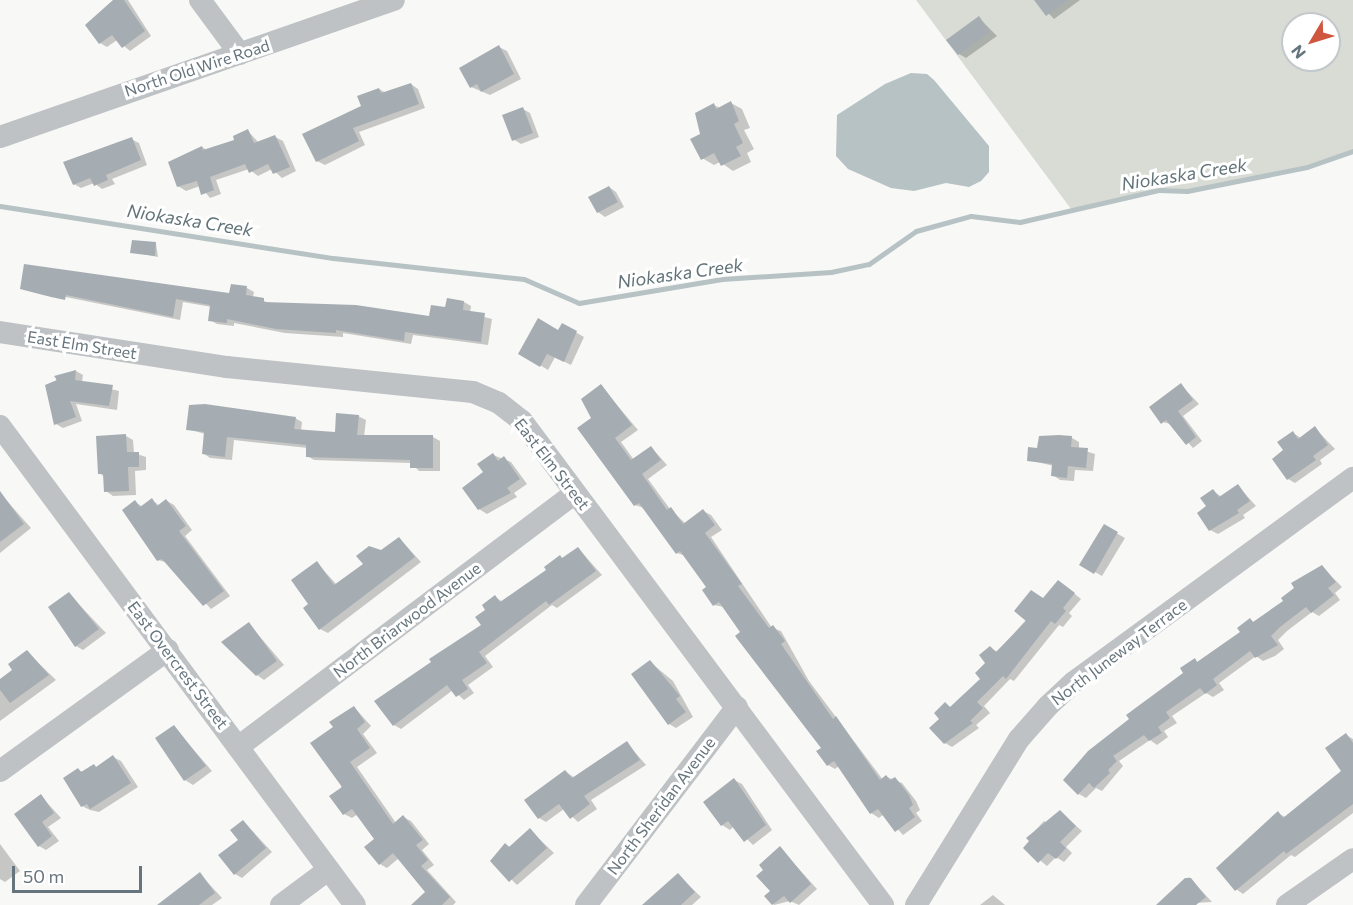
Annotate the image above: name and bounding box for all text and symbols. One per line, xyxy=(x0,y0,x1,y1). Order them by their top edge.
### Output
north arrow xyxy=(1281,12,1341,72)
street label: North Old Wire Road xyxy=(122,35,272,101)
text: N xyxy=(1287,42,1309,63)
water label: Niokaska Creek xyxy=(1120,153,1248,195)
water label: Niokaska Creek xyxy=(126,199,254,241)
water label: Niokaska Creek xyxy=(616,253,744,293)
street label: East Elm Street xyxy=(26,327,138,363)
street label: East Elm Street xyxy=(510,415,594,513)
street label: North Briarwood Avenue xyxy=(329,558,485,682)
street label: North Juneway Terrace xyxy=(1047,595,1191,709)
street label: East Overcrest Street xyxy=(124,597,232,733)
street label: North Sheridan Avenue xyxy=(603,733,719,879)
scale bar xyxy=(15,854,146,892)
text: 50 m xyxy=(23,865,64,887)

